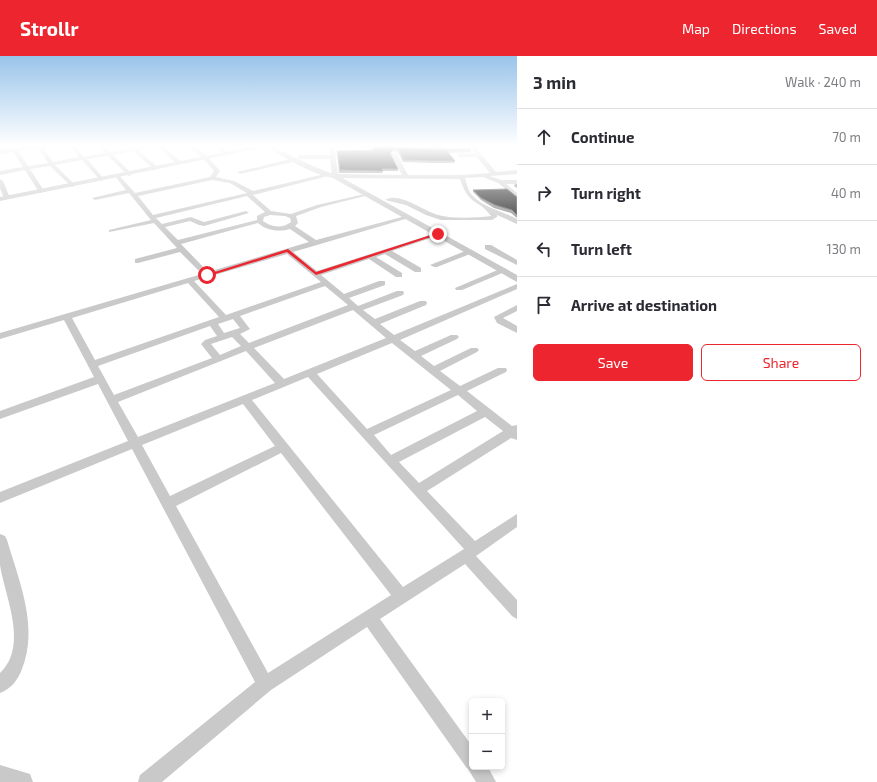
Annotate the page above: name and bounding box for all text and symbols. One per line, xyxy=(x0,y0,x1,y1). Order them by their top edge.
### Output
text: Strollr xyxy=(20,17,79,40)
text: Map xyxy=(682,20,710,37)
text: Directions xyxy=(732,20,797,37)
text: Saved xyxy=(819,20,857,37)
text: 3 min xyxy=(533,72,576,92)
text: Walk · 240 m xyxy=(785,74,861,90)
icon: ahead xyxy=(533,126,555,148)
text: Continue xyxy=(571,128,634,146)
text: 70 m xyxy=(832,129,861,145)
icon: right xyxy=(533,182,555,204)
text: Turn right xyxy=(571,184,641,202)
text: 40 m xyxy=(831,185,861,201)
route end xyxy=(429,225,447,243)
icon: left xyxy=(533,238,555,260)
text: Turn left xyxy=(571,240,632,258)
text: 130 m xyxy=(826,241,861,257)
route start xyxy=(198,266,216,284)
icon: arrive xyxy=(533,294,555,316)
text: Arrive at destination xyxy=(571,296,717,314)
button: Save xyxy=(533,344,693,381)
button: Share xyxy=(701,344,861,381)
map controls xyxy=(469,698,505,770)
button: + xyxy=(469,698,505,734)
button: − xyxy=(469,734,505,770)

